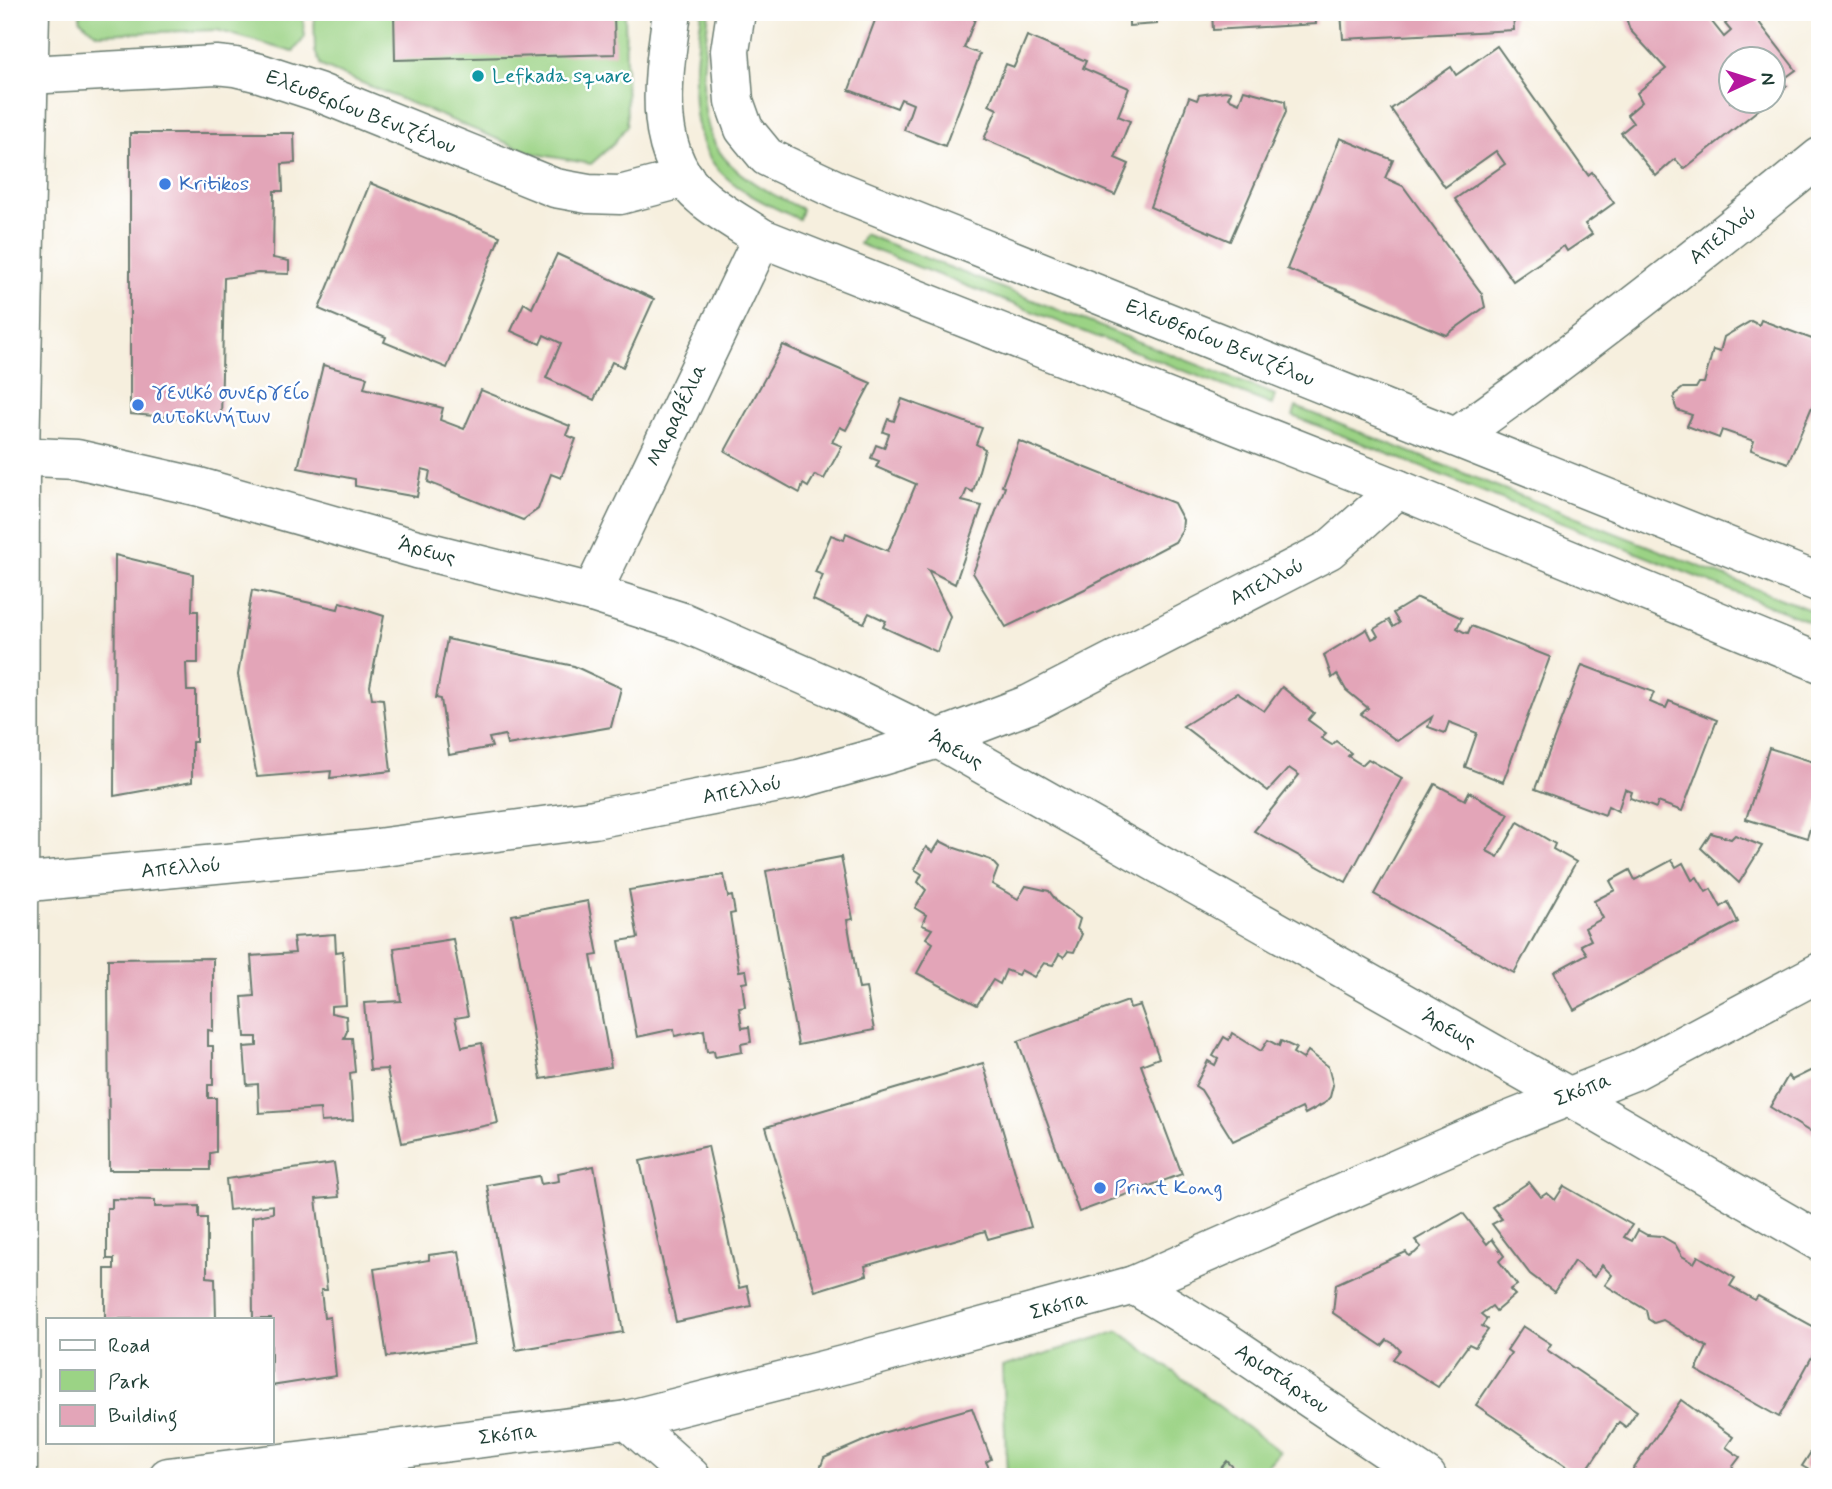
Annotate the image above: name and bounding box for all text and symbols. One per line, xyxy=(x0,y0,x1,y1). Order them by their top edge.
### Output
north arrow xyxy=(1716,46,1786,116)
street label: Ελευθερίου Βενιζέλου xyxy=(262,62,460,161)
place label: Lefkada square xyxy=(492,62,632,90)
marker: Lefkada square xyxy=(470,68,486,84)
text: N xyxy=(1755,72,1780,86)
place label: Kritikos xyxy=(179,170,249,198)
marker: Kritikos xyxy=(157,176,173,192)
street label: Απελλού xyxy=(1683,199,1763,271)
street label: Ελευθερίου Βενιζέλου xyxy=(1121,291,1319,394)
street label: Μαραβέλια xyxy=(639,358,714,471)
place label: γενικό συνεργείο αυτοκινήτων xyxy=(152,379,309,431)
marker: γενικό συνεργείο αυτοκινήτων xyxy=(130,397,146,413)
street label: Άρεως xyxy=(395,530,459,572)
street label: Απελλού xyxy=(1225,551,1309,613)
street label: Άρεως xyxy=(924,724,988,776)
street label: Απελλού xyxy=(700,769,784,811)
street label: Απελλού xyxy=(140,851,222,885)
street label: Άρεως xyxy=(1417,1002,1481,1056)
street label: Σκόπα xyxy=(1551,1066,1615,1114)
place label: Print Kong xyxy=(1114,1174,1223,1202)
marker: Print Kong xyxy=(1092,1180,1108,1196)
street label: Σκόπα xyxy=(1027,1285,1091,1327)
legend xyxy=(46,1318,273,1444)
text: Road xyxy=(108,1332,150,1360)
street label: Αριστάρχου xyxy=(1229,1337,1335,1421)
text: Park xyxy=(108,1368,150,1396)
text: Building xyxy=(108,1402,178,1432)
street label: Σκόπα xyxy=(477,1418,539,1452)

